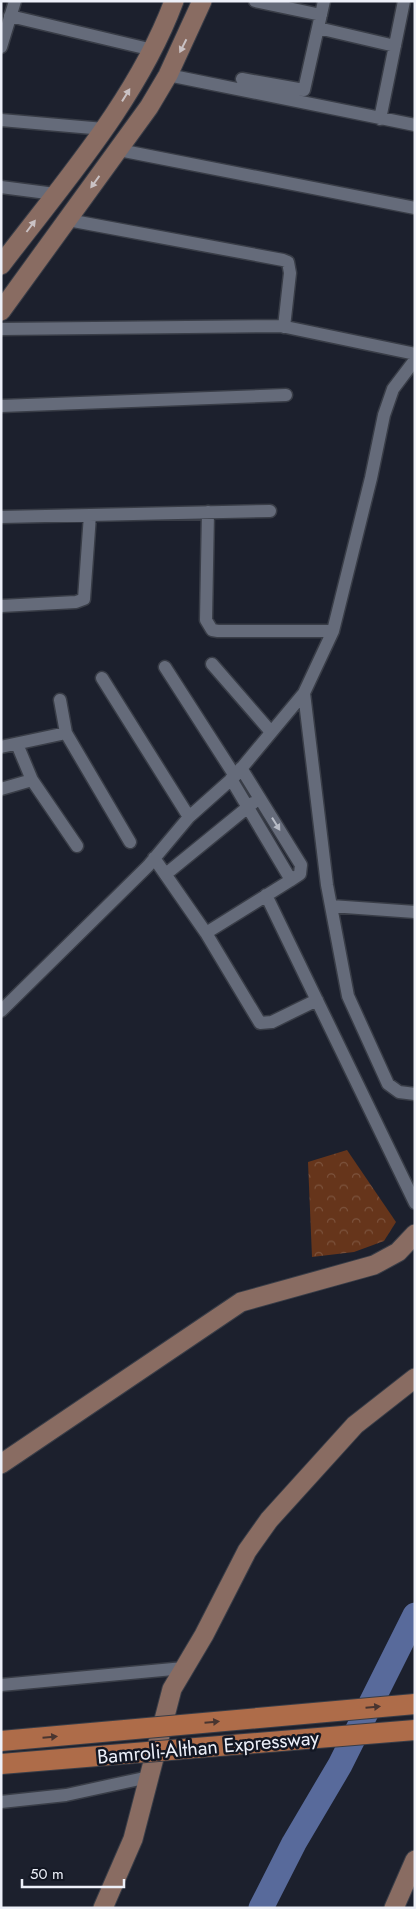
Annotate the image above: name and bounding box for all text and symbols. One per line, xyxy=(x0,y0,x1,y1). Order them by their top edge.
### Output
one-way arrow xyxy=(179,39,187,53)
one-way arrow xyxy=(121,88,131,101)
one-way arrow xyxy=(90,175,100,189)
one-way arrow xyxy=(25,220,36,233)
one-way arrow xyxy=(271,818,280,831)
one-way arrow xyxy=(366,1703,382,1711)
one-way arrow xyxy=(204,1718,220,1726)
street label: Bamroli-Althan Expressway xyxy=(96,1723,320,1772)
one-way arrow xyxy=(42,1733,58,1741)
scale bar xyxy=(22,1856,125,1888)
text: 50 m xyxy=(30,1863,64,1885)

